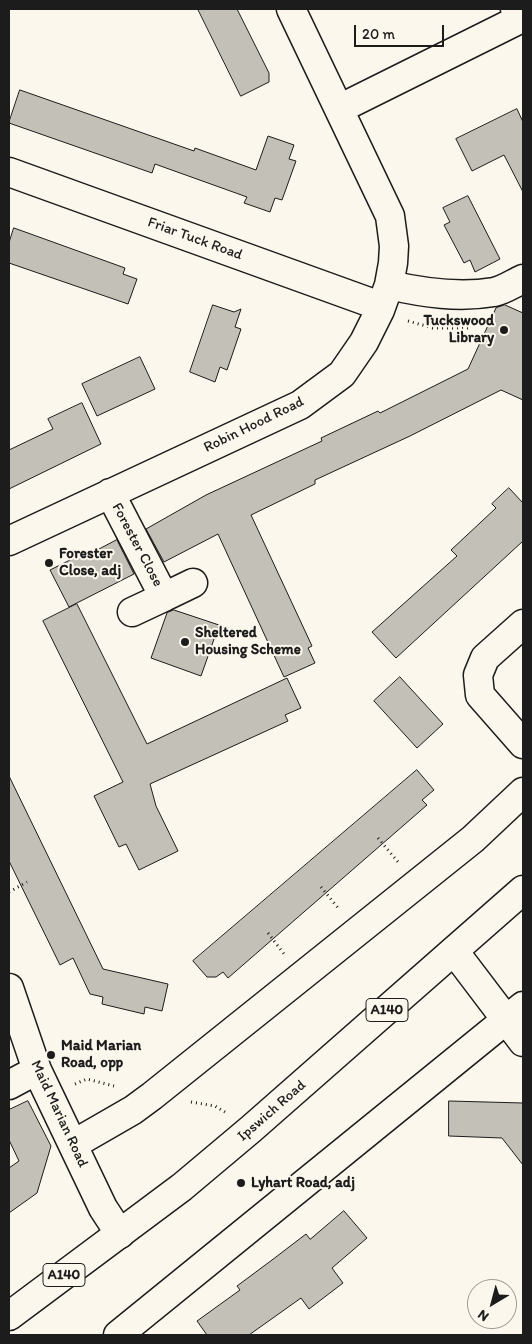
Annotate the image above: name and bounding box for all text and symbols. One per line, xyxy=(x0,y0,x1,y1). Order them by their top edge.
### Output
scale bar xyxy=(357,15,447,47)
text: 20 m xyxy=(362,25,395,43)
street label: Friar Tuck Road xyxy=(145,213,245,265)
place label: Tuckswood Library xyxy=(423,312,494,347)
marker: Tuckswood Library xyxy=(498,324,510,336)
street label: Robin Hood Road xyxy=(201,393,307,457)
street label: Forester Close xyxy=(107,500,167,590)
place label: Forester Close, adj xyxy=(59,545,121,580)
marker: Forester Close, adj xyxy=(43,557,55,569)
place label: Sheltered Housing Scheme xyxy=(195,624,301,659)
marker: Sheltered Housing Scheme xyxy=(179,636,191,648)
road number: A140 xyxy=(366,998,408,1022)
place label: Maid Marian Road, opp xyxy=(61,1037,141,1072)
marker: Maid Marian Road, opp xyxy=(45,1049,57,1061)
street label: Maid Marian Road xyxy=(26,1058,92,1170)
street label: Ipswich Road xyxy=(234,1076,310,1146)
place label: Lyhart Road, adj xyxy=(251,1174,355,1192)
marker: Lyhart Road, adj xyxy=(235,1177,247,1189)
road number: A140 xyxy=(43,1264,85,1286)
north arrow xyxy=(467,1279,517,1329)
text: N xyxy=(474,1306,492,1325)

